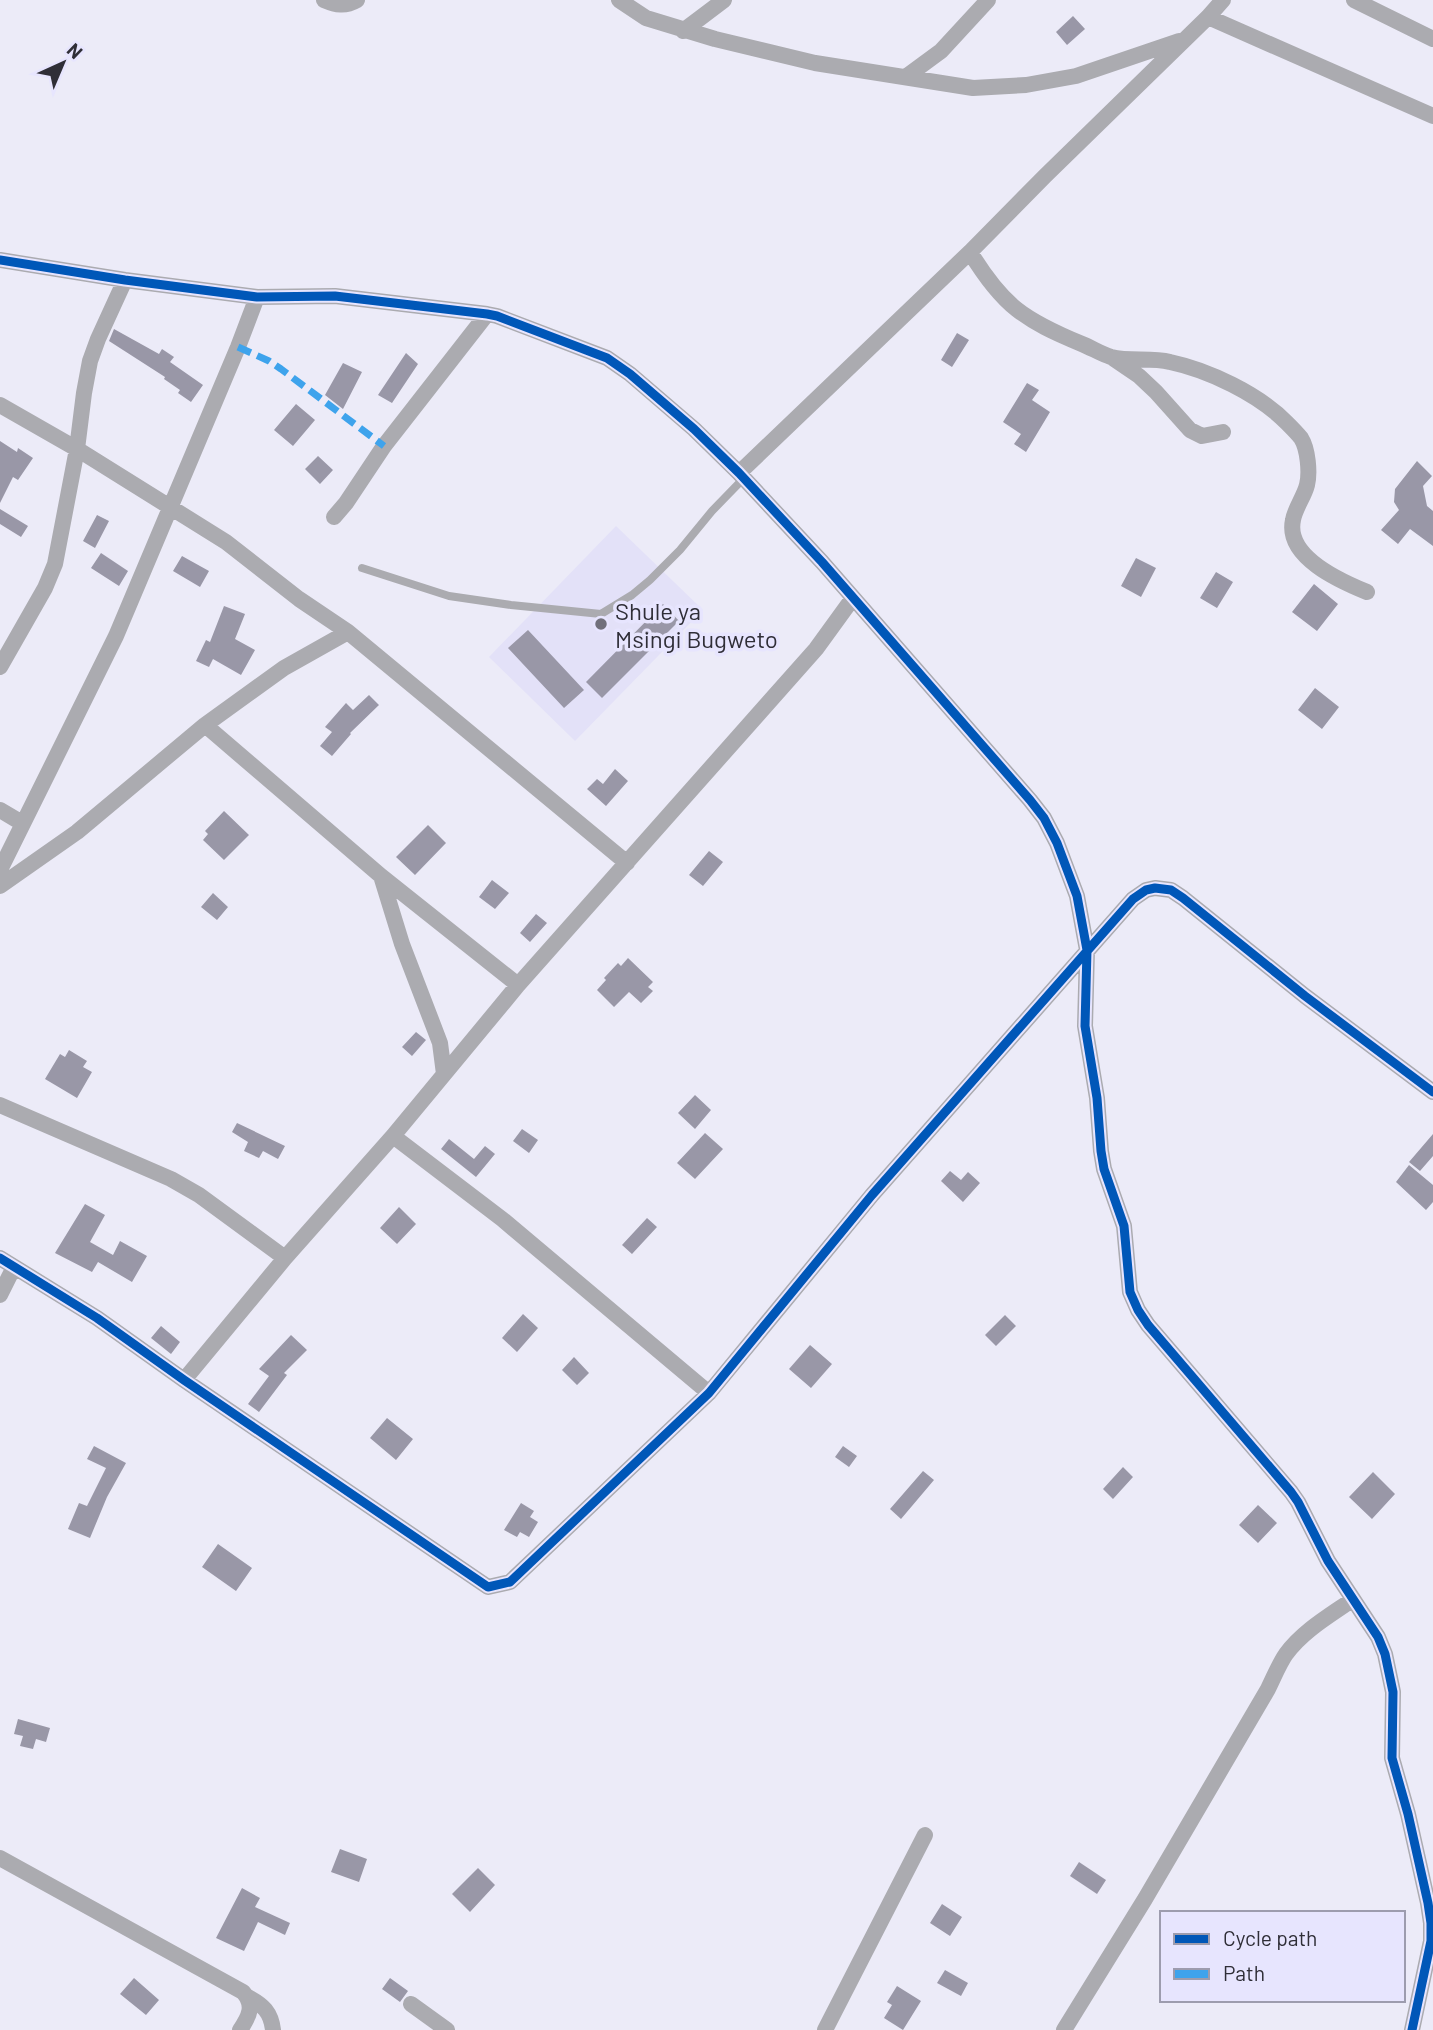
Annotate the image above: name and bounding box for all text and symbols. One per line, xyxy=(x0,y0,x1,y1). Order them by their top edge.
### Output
north arrow xyxy=(28,28,98,98)
text: N xyxy=(63,38,88,63)
place label: Shule ya Msingi Bugweto xyxy=(615,596,778,653)
marker: Shule ya Msingi Bugweto xyxy=(593,616,609,632)
legend xyxy=(1160,1911,1405,2002)
text: Cycle path xyxy=(1223,1925,1317,1950)
text: Path xyxy=(1223,1960,1265,1985)

